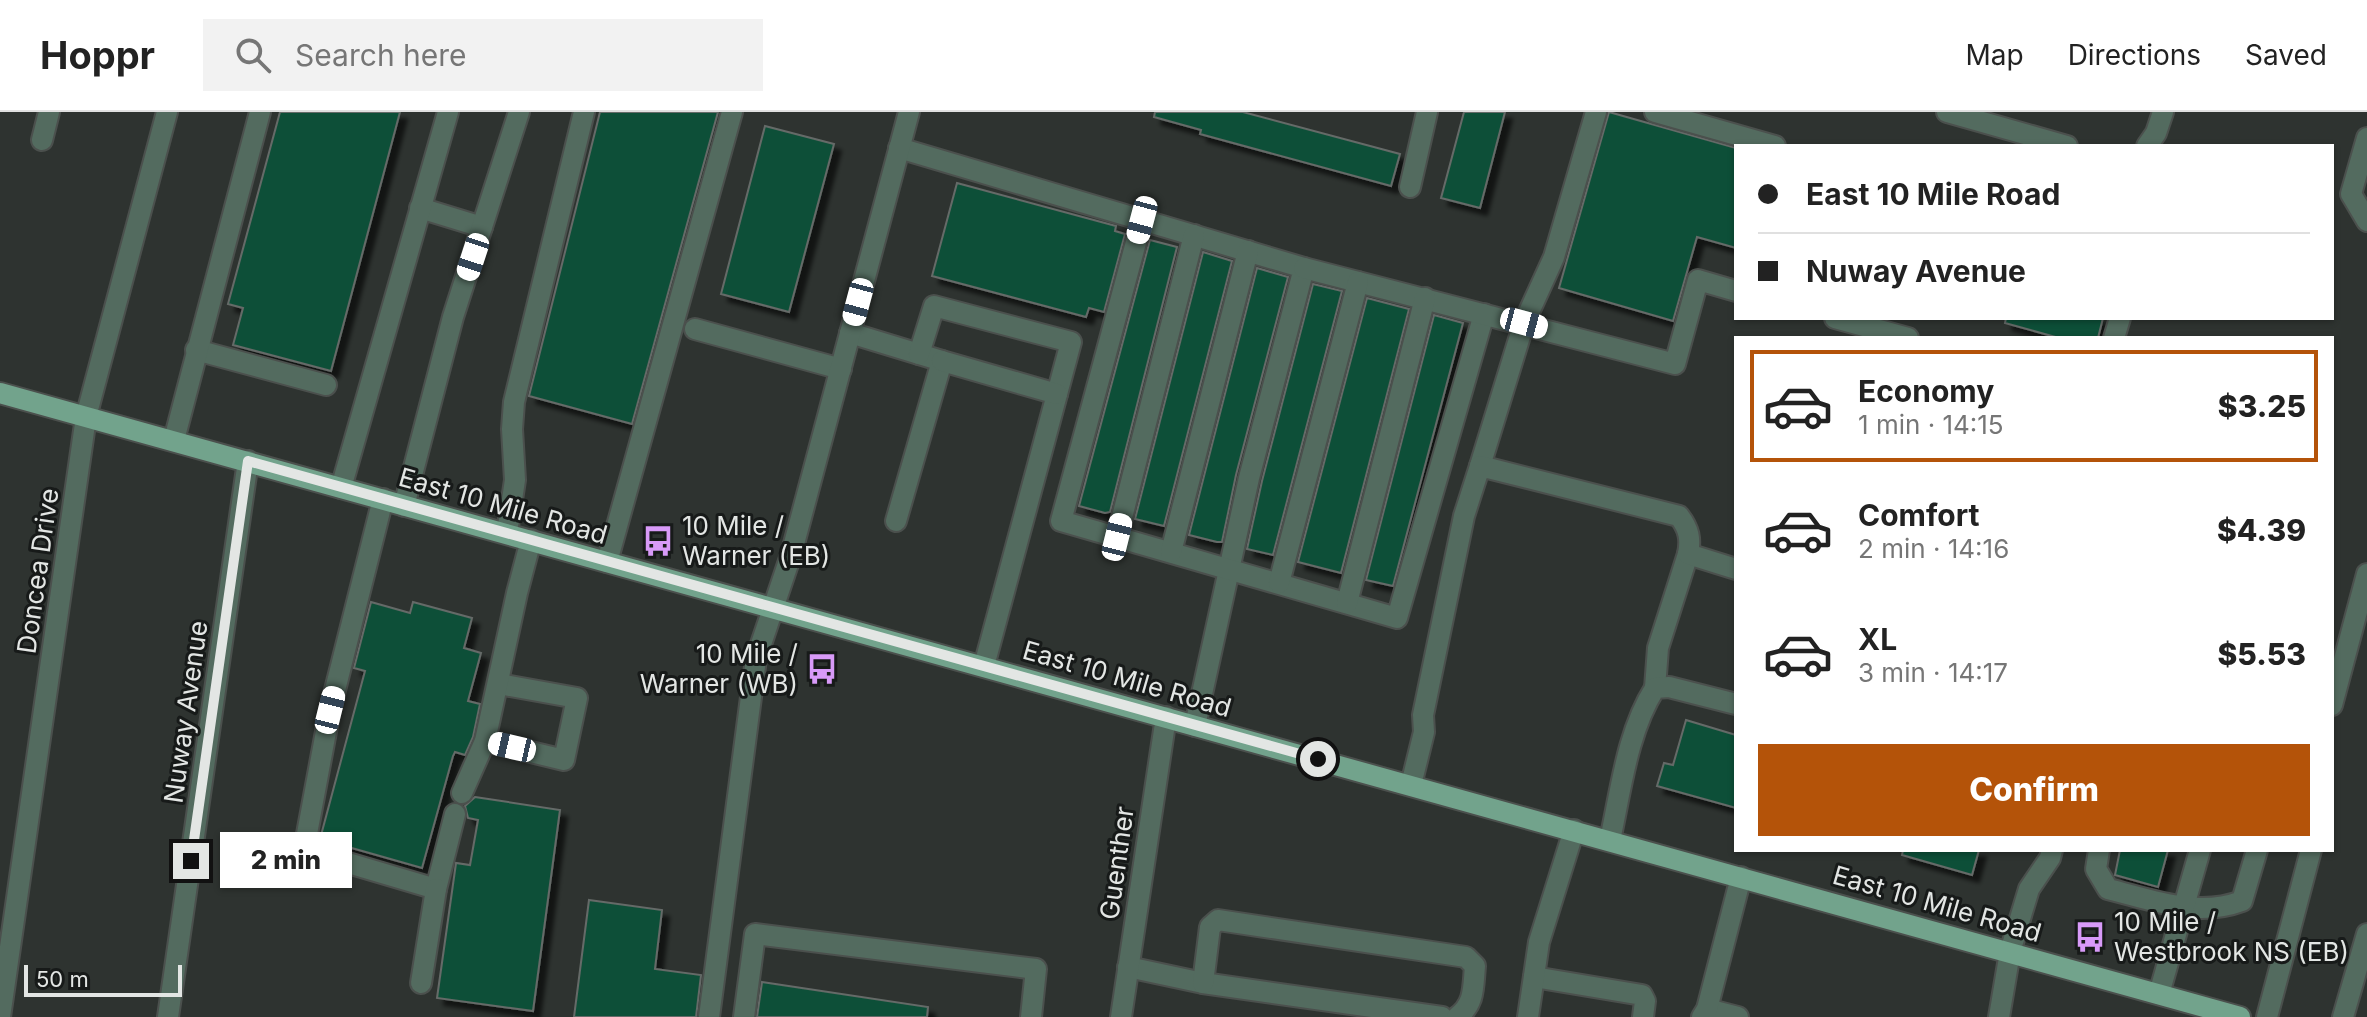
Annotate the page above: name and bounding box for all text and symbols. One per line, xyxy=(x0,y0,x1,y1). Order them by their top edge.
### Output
search box xyxy=(203,19,763,91)
text: Hoppr xyxy=(40,32,155,78)
icon: search xyxy=(231,33,275,77)
text: Search here xyxy=(295,37,467,73)
text: Map xyxy=(1965,38,2024,72)
text: Directions xyxy=(2068,38,2201,72)
text: Saved xyxy=(2245,38,2327,72)
text: East 10 Mile Road xyxy=(1806,176,2060,212)
car xyxy=(1124,194,1160,246)
car xyxy=(454,230,492,284)
text: Nuway Avenue xyxy=(1806,253,2026,289)
car xyxy=(840,276,876,328)
car xyxy=(1498,305,1550,341)
icon: car xyxy=(1762,370,1834,442)
text: Economy xyxy=(1858,373,1994,409)
text: $3.25 xyxy=(2218,388,2306,424)
text: 1 min · 14:15 xyxy=(1858,409,2004,440)
street label: East 10 Mile Road xyxy=(395,461,611,550)
street label: Doncea Drive xyxy=(11,486,64,655)
icon: car xyxy=(1762,494,1834,566)
text: Comfort xyxy=(1858,497,1979,533)
place label: 10 Mile / Warner (EB) xyxy=(682,510,830,571)
car xyxy=(1100,511,1134,563)
text: $4.39 xyxy=(2217,512,2306,548)
bus stop icon: 10 Mile / Warner (EB) xyxy=(641,524,675,558)
text: 2 min · 14:16 xyxy=(1858,533,2009,564)
icon: car xyxy=(1762,618,1834,690)
street label: Nuway Avenue xyxy=(157,619,214,805)
text: XL xyxy=(1858,621,1897,657)
street label: East 10 Mile Road xyxy=(1019,634,1235,723)
text: $5.53 xyxy=(2218,636,2306,672)
place label: 10 Mile / Warner (WB) xyxy=(640,638,798,699)
bus stop icon: 10 Mile / Warner (WB) xyxy=(805,652,839,686)
text: 3 min · 14:17 xyxy=(1858,657,2008,688)
car xyxy=(313,684,347,736)
car xyxy=(486,730,538,764)
route start xyxy=(1300,741,1336,777)
button: Confirm xyxy=(1758,744,2310,836)
street label: Guenther xyxy=(1093,804,1140,922)
callout: 2 min xyxy=(219,833,351,889)
route end xyxy=(173,843,209,879)
text: 2 min xyxy=(251,844,321,875)
street label: East 10 Mile Road xyxy=(1829,859,2045,948)
place label: 10 Mile / Westbrook NS (EB) xyxy=(2114,906,2349,967)
bus stop icon: 10 Mile / Westbrook NS (EB) xyxy=(2073,920,2107,954)
scale bar xyxy=(24,961,182,997)
text: 50 m xyxy=(36,966,89,992)

